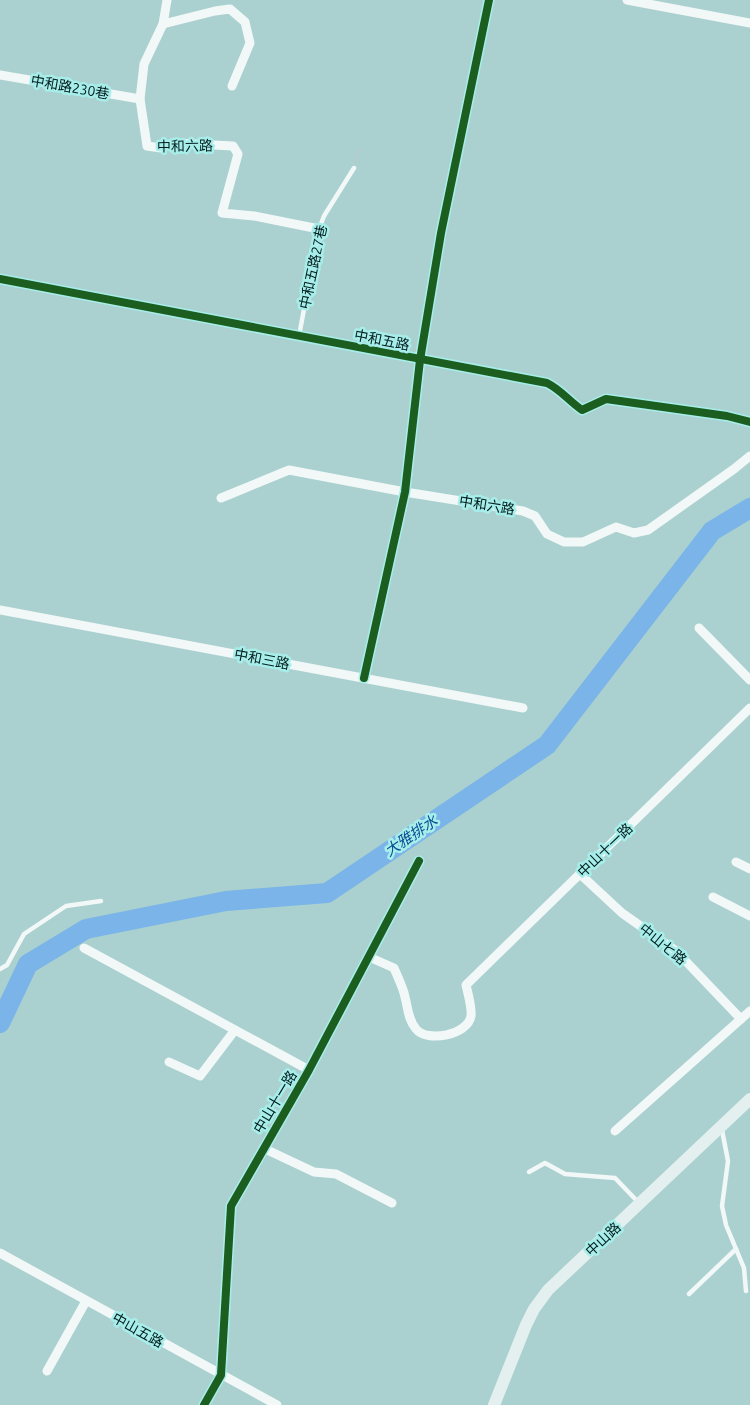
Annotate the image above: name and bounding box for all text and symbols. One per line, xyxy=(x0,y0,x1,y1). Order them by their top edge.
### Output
street label: 中和路230巷 xyxy=(29,72,111,102)
street label: 中和六路 xyxy=(157,138,213,154)
street label: 中和五路27巷 xyxy=(296,223,330,311)
street label: 中和五路 xyxy=(353,327,411,353)
street label: 中和六路 xyxy=(458,493,516,517)
street label: 中和三路 xyxy=(233,646,291,672)
water label: 大雅排水 xyxy=(381,811,441,859)
street label: 中山十一路 xyxy=(574,820,636,880)
street label: 中山七路 xyxy=(636,920,690,968)
street label: 中山十一路 xyxy=(250,1068,300,1136)
street label: 中山路 xyxy=(582,1219,624,1259)
street label: 中山五路 xyxy=(110,1309,166,1351)

